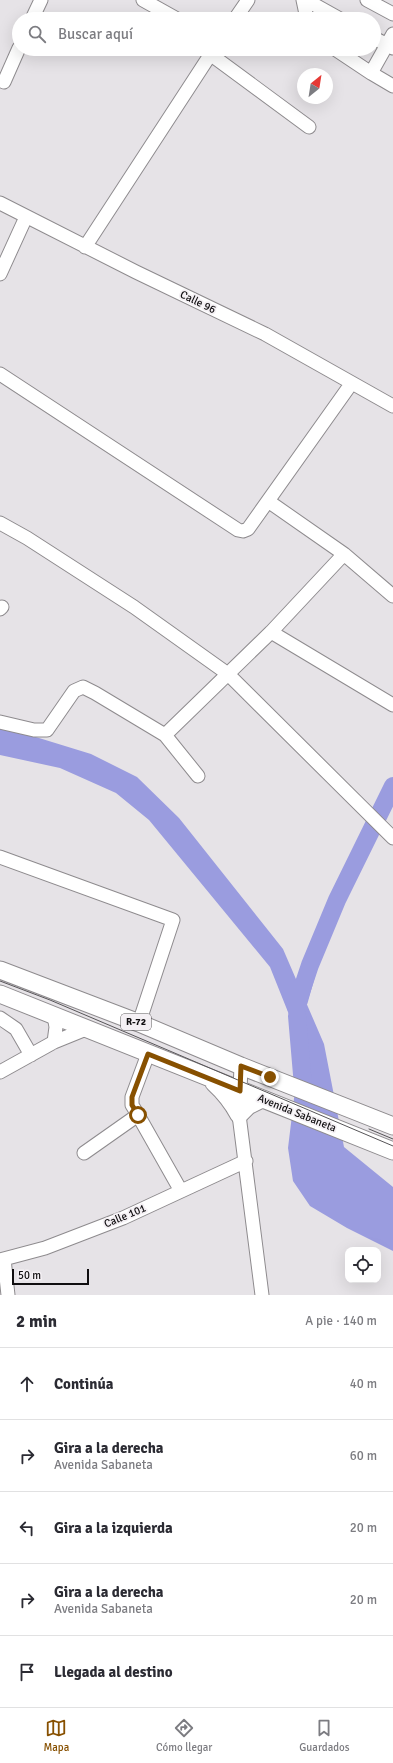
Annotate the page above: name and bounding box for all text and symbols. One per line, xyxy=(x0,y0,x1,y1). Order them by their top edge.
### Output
search box xyxy=(12,12,381,56)
icon: search xyxy=(26,23,48,45)
text: Buscar aquí xyxy=(58,25,133,43)
north arrow xyxy=(297,68,333,104)
street label: Calle 96 xyxy=(178,288,218,316)
road number: R-72 xyxy=(121,1014,151,1030)
route end xyxy=(261,1068,279,1086)
street label: Avenida Sabaneta xyxy=(256,1091,339,1135)
route start xyxy=(129,1106,147,1124)
street label: Calle 101 xyxy=(102,1201,148,1231)
map controls xyxy=(345,1247,381,1283)
button: locate xyxy=(345,1247,381,1283)
scale bar xyxy=(12,1267,89,1286)
text: 50 m xyxy=(18,1269,41,1282)
text: 2 min xyxy=(16,1311,57,1332)
text: A pie · 140 m xyxy=(305,1313,377,1329)
icon: ahead xyxy=(16,1373,38,1395)
text: Continúa xyxy=(54,1375,113,1393)
text: 40 m xyxy=(350,1376,377,1392)
text: Gira a la derecha xyxy=(54,1439,164,1457)
icon: right xyxy=(16,1445,38,1467)
text: 60 m xyxy=(350,1448,377,1464)
text: Avenida Sabaneta xyxy=(54,1457,153,1473)
icon: left xyxy=(16,1517,38,1539)
text: Gira a la izquierda xyxy=(54,1519,173,1537)
text: 20 m xyxy=(350,1520,377,1536)
text: Gira a la derecha xyxy=(54,1583,164,1601)
icon: right xyxy=(16,1589,38,1611)
text: 20 m xyxy=(350,1592,377,1608)
text: Avenida Sabaneta xyxy=(54,1601,153,1617)
icon: arrive xyxy=(16,1661,38,1683)
text: Llegada al destino xyxy=(54,1663,173,1681)
tab: Mapa xyxy=(43,1717,69,1754)
tab: Cómo llegar xyxy=(156,1717,212,1754)
tab: Guardados xyxy=(299,1717,350,1754)

